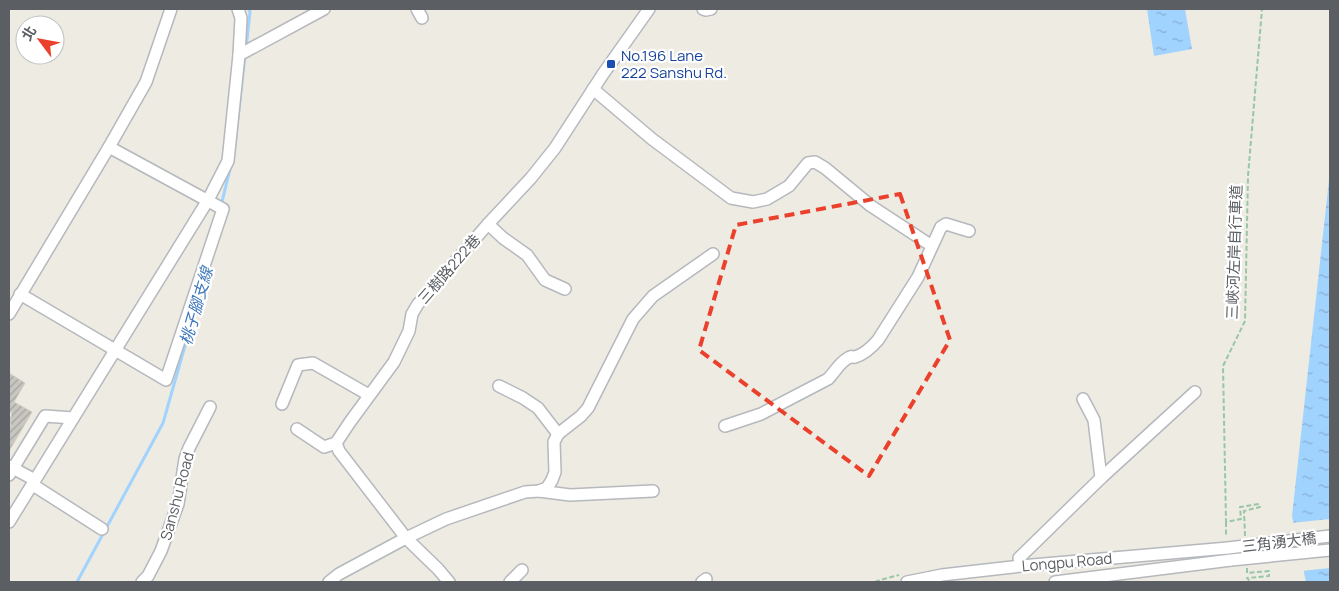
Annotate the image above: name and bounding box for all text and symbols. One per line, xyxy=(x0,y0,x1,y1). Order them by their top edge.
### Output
north arrow xyxy=(15,15,65,65)
text: 北 xyxy=(17,22,40,44)
place label: No.196 Lane 222 Sanshu Rd. xyxy=(621,45,727,83)
marker: No.196 Lane 222 Sanshu Rd. xyxy=(605,58,617,70)
street label: 三峽河左岸自行車道 xyxy=(1221,184,1247,320)
street label: 三樹路222巷 xyxy=(413,230,485,308)
water label: 桃子腳支線 xyxy=(174,263,218,347)
street label: Sanshu Road xyxy=(155,449,199,543)
street label: 三角湧大橋 xyxy=(1240,527,1318,557)
street label: Longpu Road xyxy=(1021,548,1113,576)

